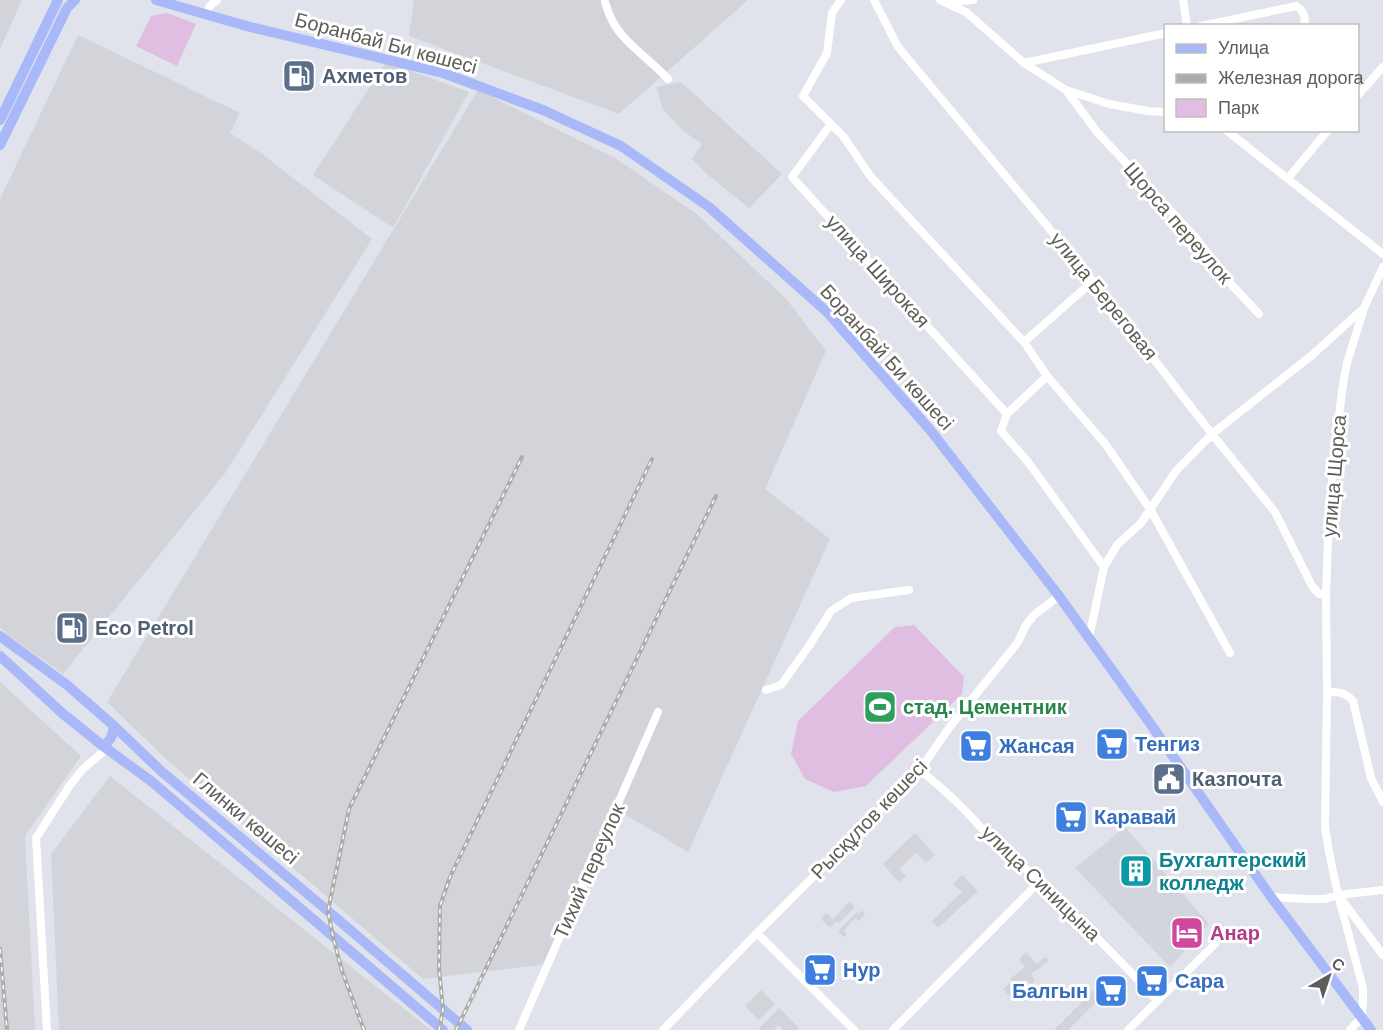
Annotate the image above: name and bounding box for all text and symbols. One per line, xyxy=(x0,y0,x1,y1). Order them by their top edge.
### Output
street label: Боранбай Би көшесі xyxy=(292,8,480,78)
legend xyxy=(1164,24,1359,132)
text: Улица xyxy=(1218,38,1270,58)
fuel station icon: Ахметов xyxy=(281,58,317,94)
place label: Ахметов xyxy=(322,65,407,87)
text: Железная дорога xyxy=(1218,68,1365,88)
text: Парк xyxy=(1218,98,1259,118)
street label: Щорса переулок xyxy=(1120,158,1237,288)
street label: улица Широкая xyxy=(822,210,934,332)
street label: улица Береговая xyxy=(1046,228,1162,364)
street label: Боранбай Би көшесі xyxy=(816,280,958,434)
street label: улица Щорса xyxy=(1318,413,1350,538)
fuel station icon: Eco Petrol xyxy=(54,610,90,646)
place label: Eco Petrol xyxy=(95,617,194,639)
sports icon: стад. Цементник xyxy=(862,689,898,725)
place label: стад. Цементник xyxy=(903,696,1068,718)
supermarket icon: Тенгиз xyxy=(1094,726,1130,762)
supermarket icon: Жансая xyxy=(958,728,994,764)
place label: Тенгиз xyxy=(1135,733,1200,755)
place label: Жансая xyxy=(998,735,1075,757)
street label: Рысқұлов көшесі xyxy=(807,755,931,883)
public building icon: Казпочта xyxy=(1151,761,1187,797)
street label: Глинки көшесі xyxy=(189,768,303,868)
place label: Казпочта xyxy=(1192,768,1283,790)
supermarket icon: Каравай xyxy=(1053,799,1089,835)
street label: Тихий переулок xyxy=(549,800,629,942)
place label: Каравай xyxy=(1094,806,1176,828)
street label: улица Синицына xyxy=(977,821,1106,946)
place label: Бухгалтерский колледж xyxy=(1159,849,1307,894)
building icon: Бухгалтерский колледж xyxy=(1118,853,1154,889)
hotel icon: Анар xyxy=(1169,915,1205,951)
place label: Анар xyxy=(1210,922,1260,944)
north arrow xyxy=(1299,946,1359,1006)
supermarket icon: Нур xyxy=(802,952,838,988)
text: С xyxy=(1328,954,1348,975)
place label: Нур xyxy=(843,959,881,981)
supermarket icon: Сара xyxy=(1134,963,1170,999)
place label: Сара xyxy=(1175,970,1225,992)
supermarket icon: Балгын xyxy=(1093,973,1129,1009)
place label: Балгын xyxy=(1012,980,1088,1002)

